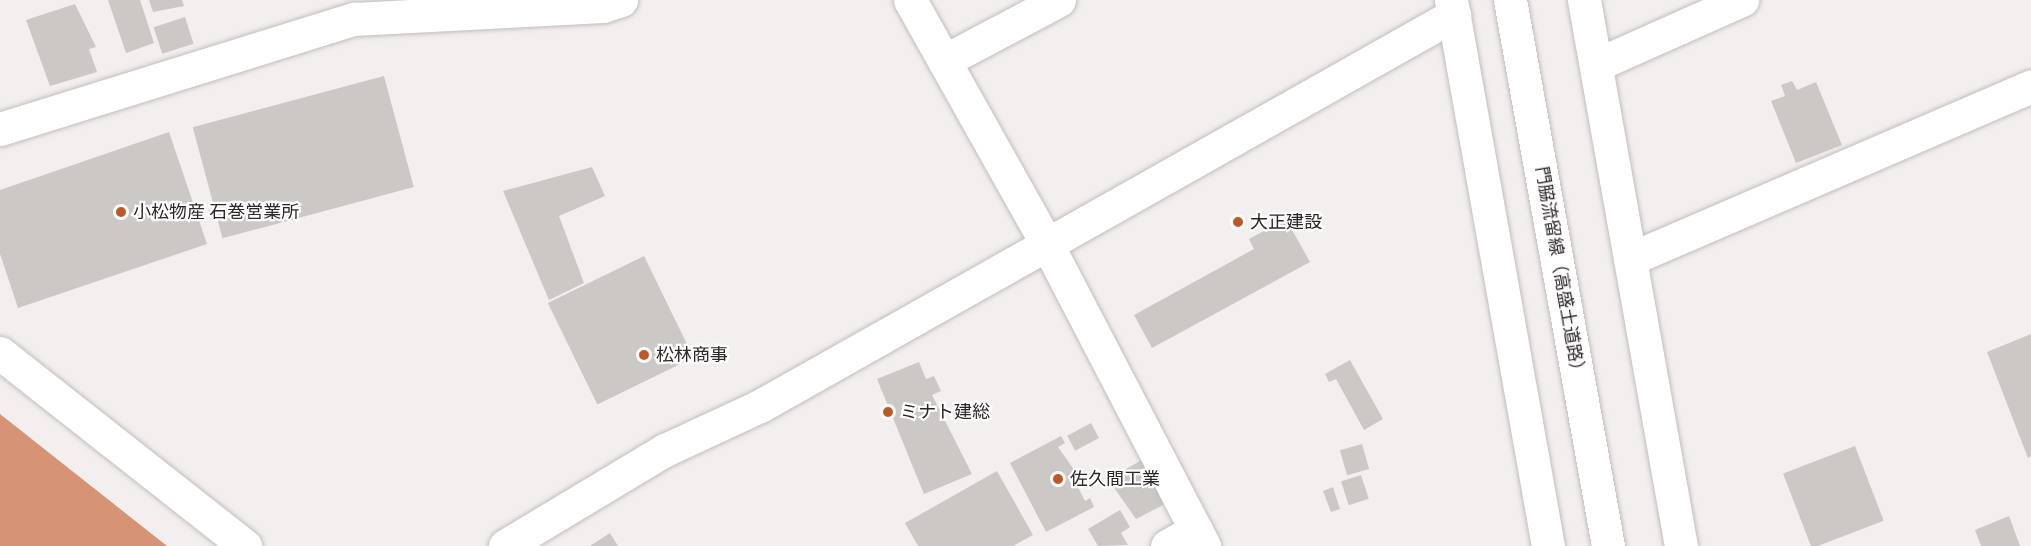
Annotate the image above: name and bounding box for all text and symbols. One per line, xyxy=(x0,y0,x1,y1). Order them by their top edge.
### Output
street label: 門脇流留線（高盛土道路） xyxy=(1531,165,1589,381)
place label: 小松物産 石巻営業所 xyxy=(133,201,299,223)
marker: 小松物産 石巻営業所 xyxy=(114,205,128,219)
place label: 大正建設 xyxy=(1250,211,1322,233)
marker: 大正建設 xyxy=(1231,215,1245,229)
place label: 松林商事 xyxy=(656,344,728,366)
marker: 松林商事 xyxy=(637,348,651,362)
place label: ミナト建総 xyxy=(900,401,990,423)
marker: ミナト建総 xyxy=(881,405,895,419)
place label: 佐久間工業 xyxy=(1070,468,1160,490)
marker: 佐久間工業 xyxy=(1051,472,1065,486)

